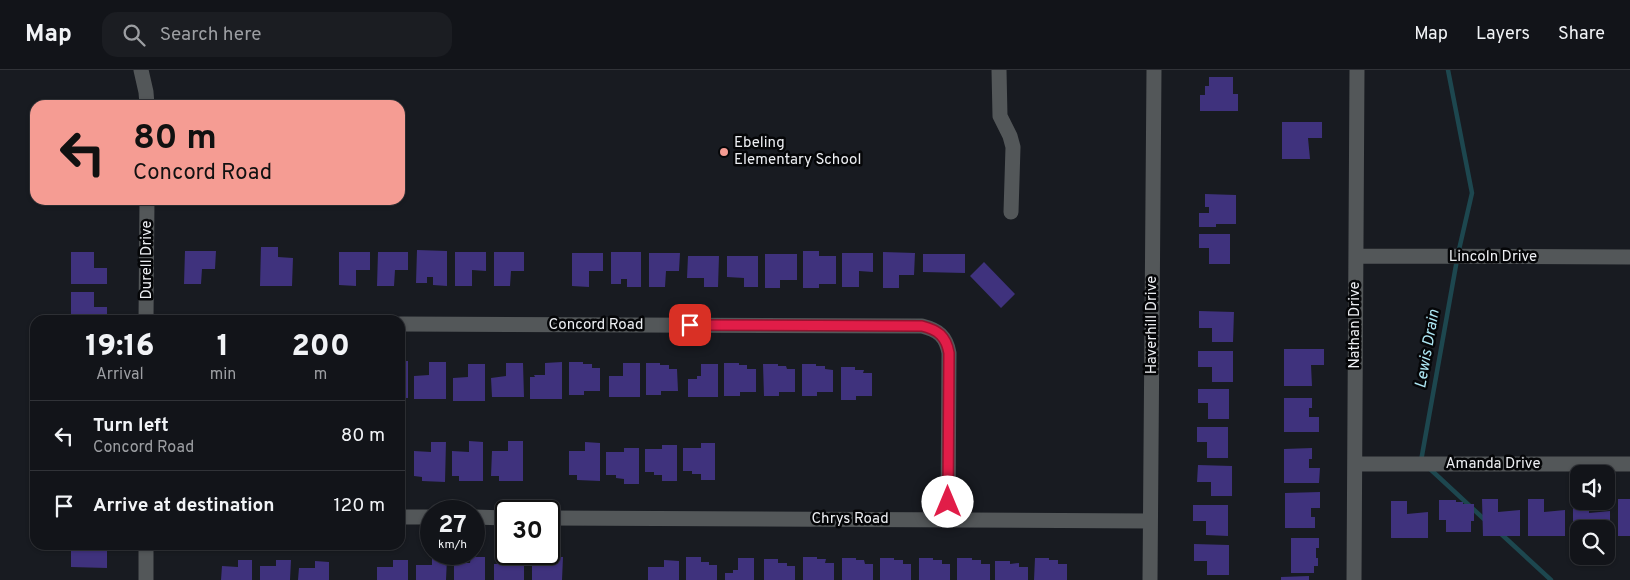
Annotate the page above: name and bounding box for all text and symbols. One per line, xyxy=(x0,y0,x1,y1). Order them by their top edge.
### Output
search box xyxy=(102,12,452,57)
text: Map xyxy=(25,20,72,50)
icon: search xyxy=(120,21,148,49)
text: Search here xyxy=(160,23,261,47)
text: Map xyxy=(1414,23,1448,46)
text: Layers xyxy=(1476,23,1530,46)
text: Share xyxy=(1558,23,1605,46)
text: 80 m xyxy=(133,117,217,161)
icon: left xyxy=(50,120,115,185)
place label: Ebeling Elementary School xyxy=(734,134,861,170)
marker: Ebeling Elementary School xyxy=(718,146,730,158)
text: Concord Road xyxy=(133,160,272,187)
street label: Durell Drive xyxy=(138,220,157,300)
street label: Lincoln Drive xyxy=(1449,248,1537,267)
street label: Haverhill Drive xyxy=(1143,276,1162,374)
street label: Nathan Drive xyxy=(1346,281,1365,369)
pin xyxy=(669,304,711,346)
water label: Lewis Drain xyxy=(1411,308,1445,390)
icon: arrive xyxy=(676,311,704,339)
street label: Concord Road xyxy=(549,316,643,335)
text: 19:16 xyxy=(85,329,154,366)
text: 1 xyxy=(217,329,229,366)
text: 200 xyxy=(291,329,350,366)
text: Arrival xyxy=(96,365,144,385)
text: min xyxy=(210,365,236,385)
text: m xyxy=(314,365,327,385)
text: Turn left xyxy=(93,414,169,438)
icon: left xyxy=(50,422,78,450)
text: 80 m xyxy=(341,424,385,448)
text: Concord Road xyxy=(93,438,194,458)
street label: Amanda Drive xyxy=(1445,455,1541,474)
map controls xyxy=(1570,465,1615,565)
button: sound xyxy=(1570,465,1615,510)
position arrow xyxy=(921,475,973,527)
icon: arrive xyxy=(50,492,78,520)
text: Arrive at destination xyxy=(93,494,274,518)
text: 120 m xyxy=(334,494,385,518)
speed limit sign: 30 xyxy=(495,500,560,565)
text: 27 xyxy=(438,510,467,542)
street label: Chrys Road xyxy=(811,510,889,529)
button: search xyxy=(1570,520,1615,565)
text: km/h xyxy=(438,537,467,553)

